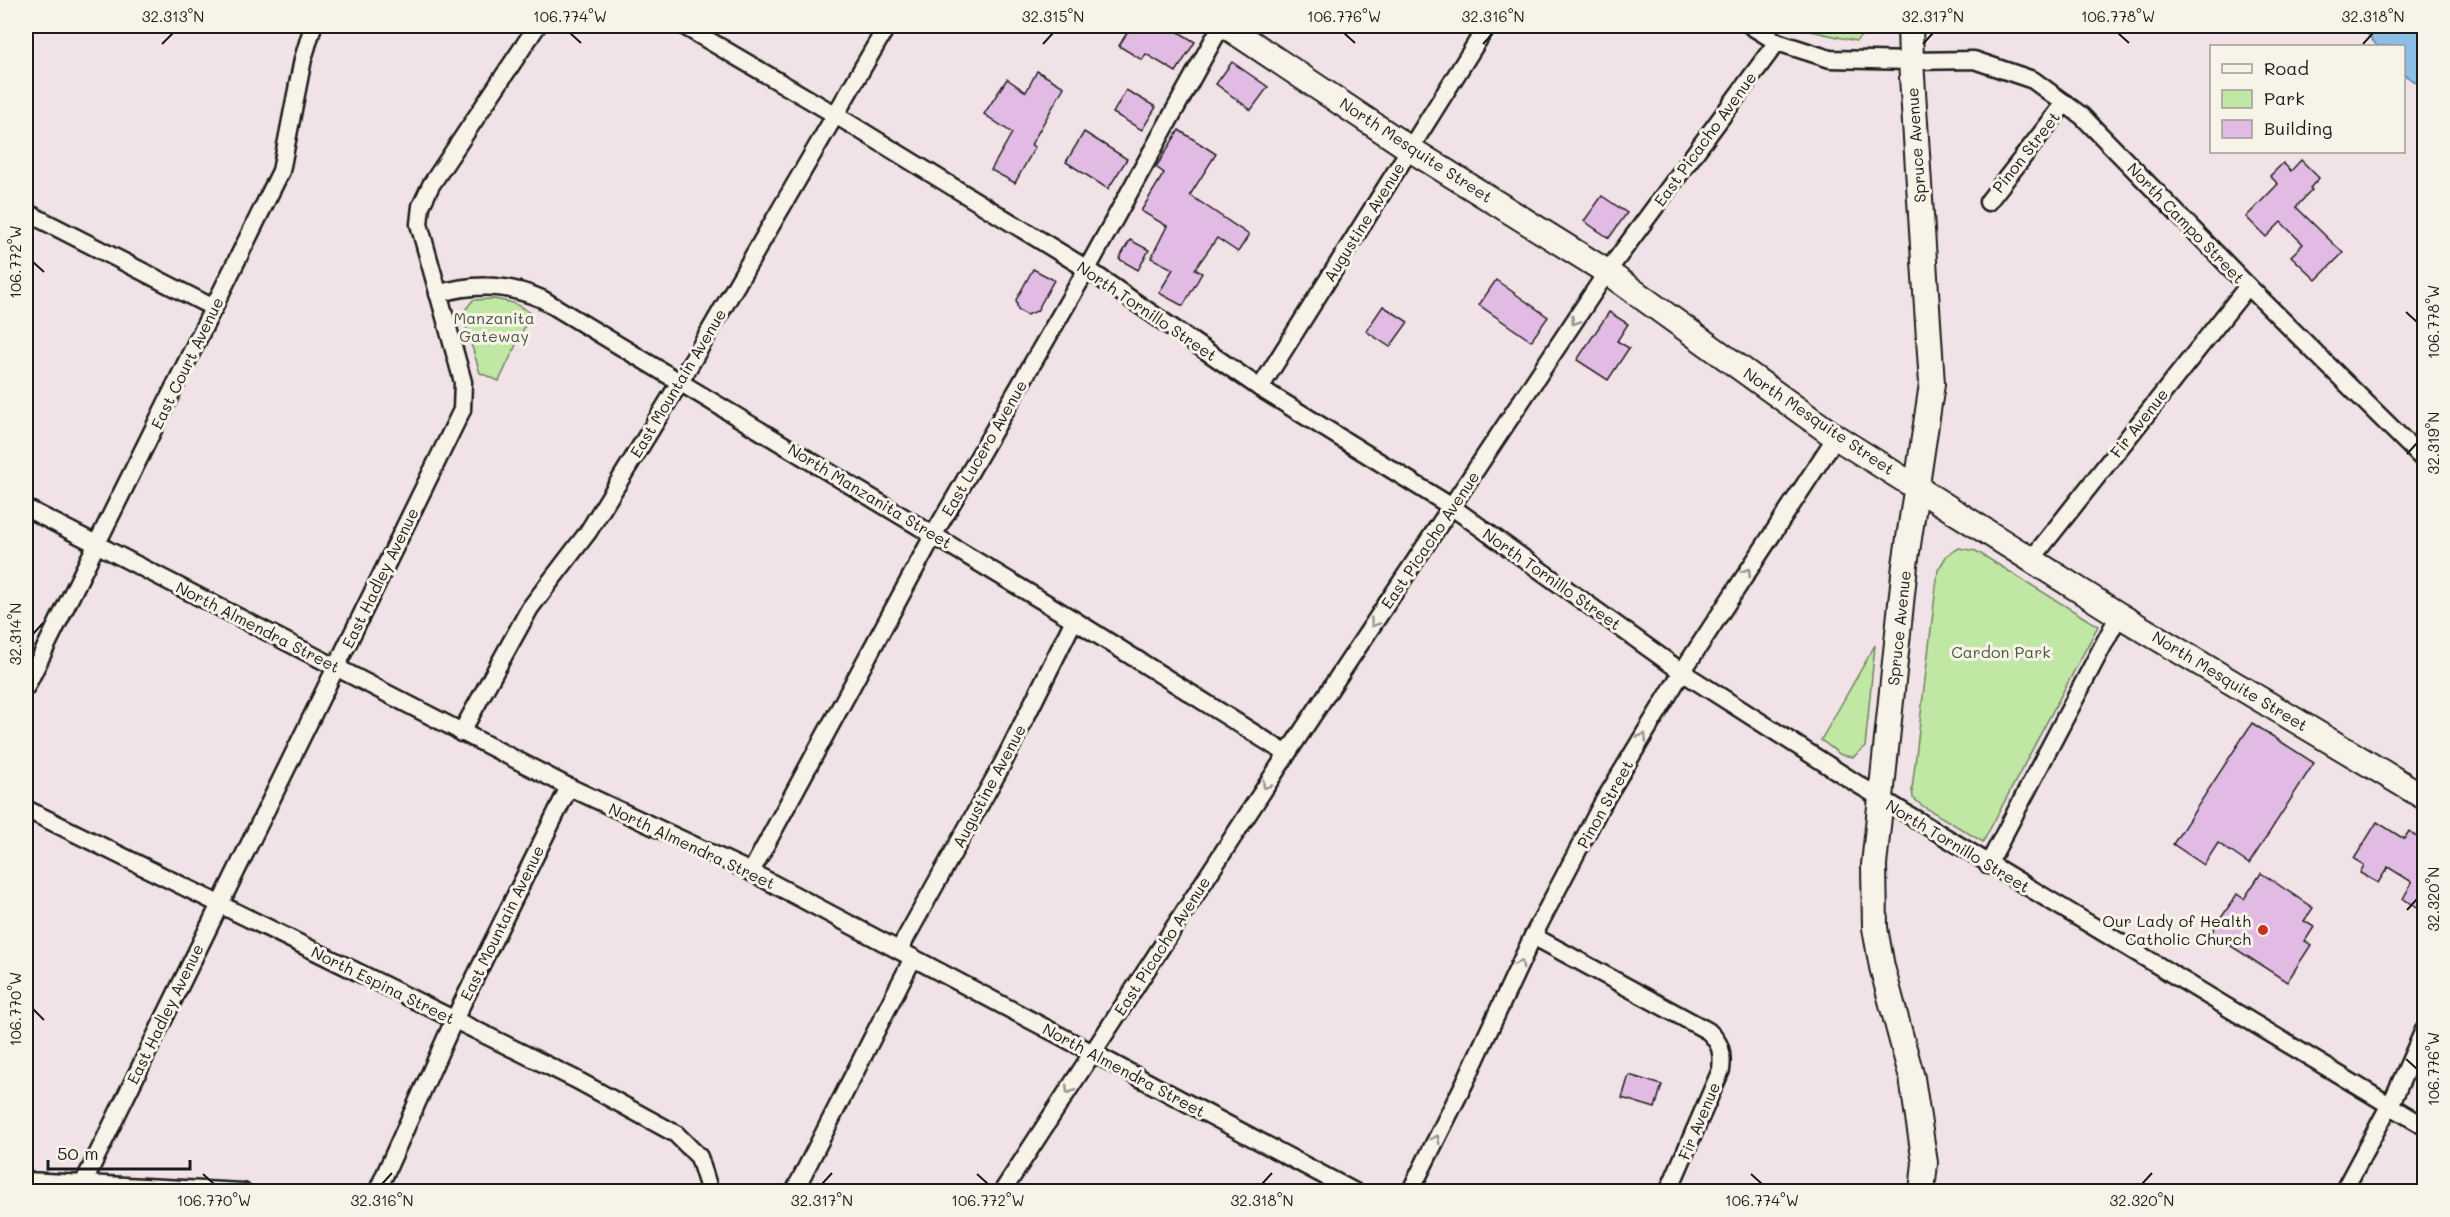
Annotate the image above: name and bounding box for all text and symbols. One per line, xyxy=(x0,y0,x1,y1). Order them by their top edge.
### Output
text: 32.313°N xyxy=(142,6,204,26)
text: 106.774°W xyxy=(533,6,607,26)
text: 32.315°N xyxy=(1022,6,1084,26)
text: 106.776°W xyxy=(1307,6,1381,26)
text: 32.316°N xyxy=(1462,6,1525,26)
text: 32.317°N xyxy=(1902,6,1964,26)
text: 106.778°W xyxy=(2081,6,2155,26)
text: 32.318°N xyxy=(2341,6,2405,26)
legend xyxy=(2210,45,2405,153)
text: Road xyxy=(2264,56,2309,80)
street label: East Picacho Avenue xyxy=(1649,67,1761,210)
text: Park xyxy=(2264,86,2305,110)
street label: Spruce Avenue xyxy=(1901,87,1930,203)
street label: North Mesquite Street xyxy=(1336,92,1497,207)
street label: Pinon Street xyxy=(1987,107,2064,197)
text: Building xyxy=(2264,116,2332,140)
street label: Augustine Avenue xyxy=(1318,158,1409,285)
street label: North Campo Street xyxy=(2123,158,2250,288)
text: 106.772°W xyxy=(5,225,25,299)
street label: North Tornillo Street xyxy=(1073,256,1221,365)
text: 106.778°W xyxy=(2423,285,2443,359)
street label: East Court Avenue xyxy=(145,293,228,432)
street label: East Mountain Avenue xyxy=(625,304,730,461)
park label: Manzanita Gateway xyxy=(453,307,535,346)
one-way arrow xyxy=(1571,314,1582,325)
street label: North Mesquite Street xyxy=(1740,362,1899,479)
street label: East Lucero Avenue xyxy=(936,376,1031,519)
street label: Fir Avenue xyxy=(2105,384,2172,462)
text: 32.319°N xyxy=(2423,412,2443,474)
street label: North Manzanita Street xyxy=(784,438,956,553)
street label: East Picacho Avenue xyxy=(1376,467,1483,613)
street label: East Hadley Avenue xyxy=(336,504,423,651)
street label: North Tornillo Street xyxy=(1479,523,1626,634)
one-way arrow xyxy=(1740,568,1752,578)
street label: Spruce Avenue xyxy=(1882,569,1915,686)
street label: North Almendra Street xyxy=(173,576,344,677)
text: 32.314°N xyxy=(5,603,25,665)
one-way arrow xyxy=(1370,617,1382,627)
street label: North Mesquite Street xyxy=(2149,626,2312,735)
park label: Cardon Park xyxy=(1951,641,2051,662)
street label: Augustine Avenue xyxy=(947,720,1030,851)
one-way arrow xyxy=(1636,733,1648,743)
street label: Pinon Street xyxy=(1572,756,1637,852)
one-way arrow xyxy=(1263,779,1274,790)
street label: North Tornillo Street xyxy=(1882,794,2034,897)
street label: North Almendra Street xyxy=(606,798,779,893)
street label: East Mountain Avenue xyxy=(455,842,548,1004)
text: 32.320°N xyxy=(2423,867,2443,931)
street label: East Picacho Avenue xyxy=(1109,872,1214,1019)
place label: Our Lady of Health Catholic Church xyxy=(2102,910,2251,949)
marker: Our Lady of Health Catholic Church xyxy=(2256,923,2270,937)
street label: East Hadley Avenue xyxy=(121,940,208,1087)
street label: North Espina Street xyxy=(308,941,458,1028)
one-way arrow xyxy=(1513,959,1525,970)
text: 106.770°W xyxy=(5,972,25,1046)
street label: North Almendra Street xyxy=(1039,1018,1209,1121)
text: 106.776°W xyxy=(2423,1032,2443,1106)
street label: Fir Avenue xyxy=(1673,1079,1724,1163)
one-way arrow xyxy=(1064,1084,1076,1094)
scale bar xyxy=(48,1133,190,1171)
one-way arrow xyxy=(1429,1135,1440,1146)
text: 50 m xyxy=(57,1141,99,1165)
text: 106.770°W xyxy=(177,1190,251,1210)
text: 32.316°N xyxy=(351,1190,414,1210)
text: 32.317°N xyxy=(791,1190,853,1210)
text: 106.772°W xyxy=(951,1190,1025,1210)
text: 32.318°N xyxy=(1230,1190,1294,1210)
text: 106.774°W xyxy=(1725,1190,1799,1210)
text: 32.320°N xyxy=(2110,1190,2174,1210)

